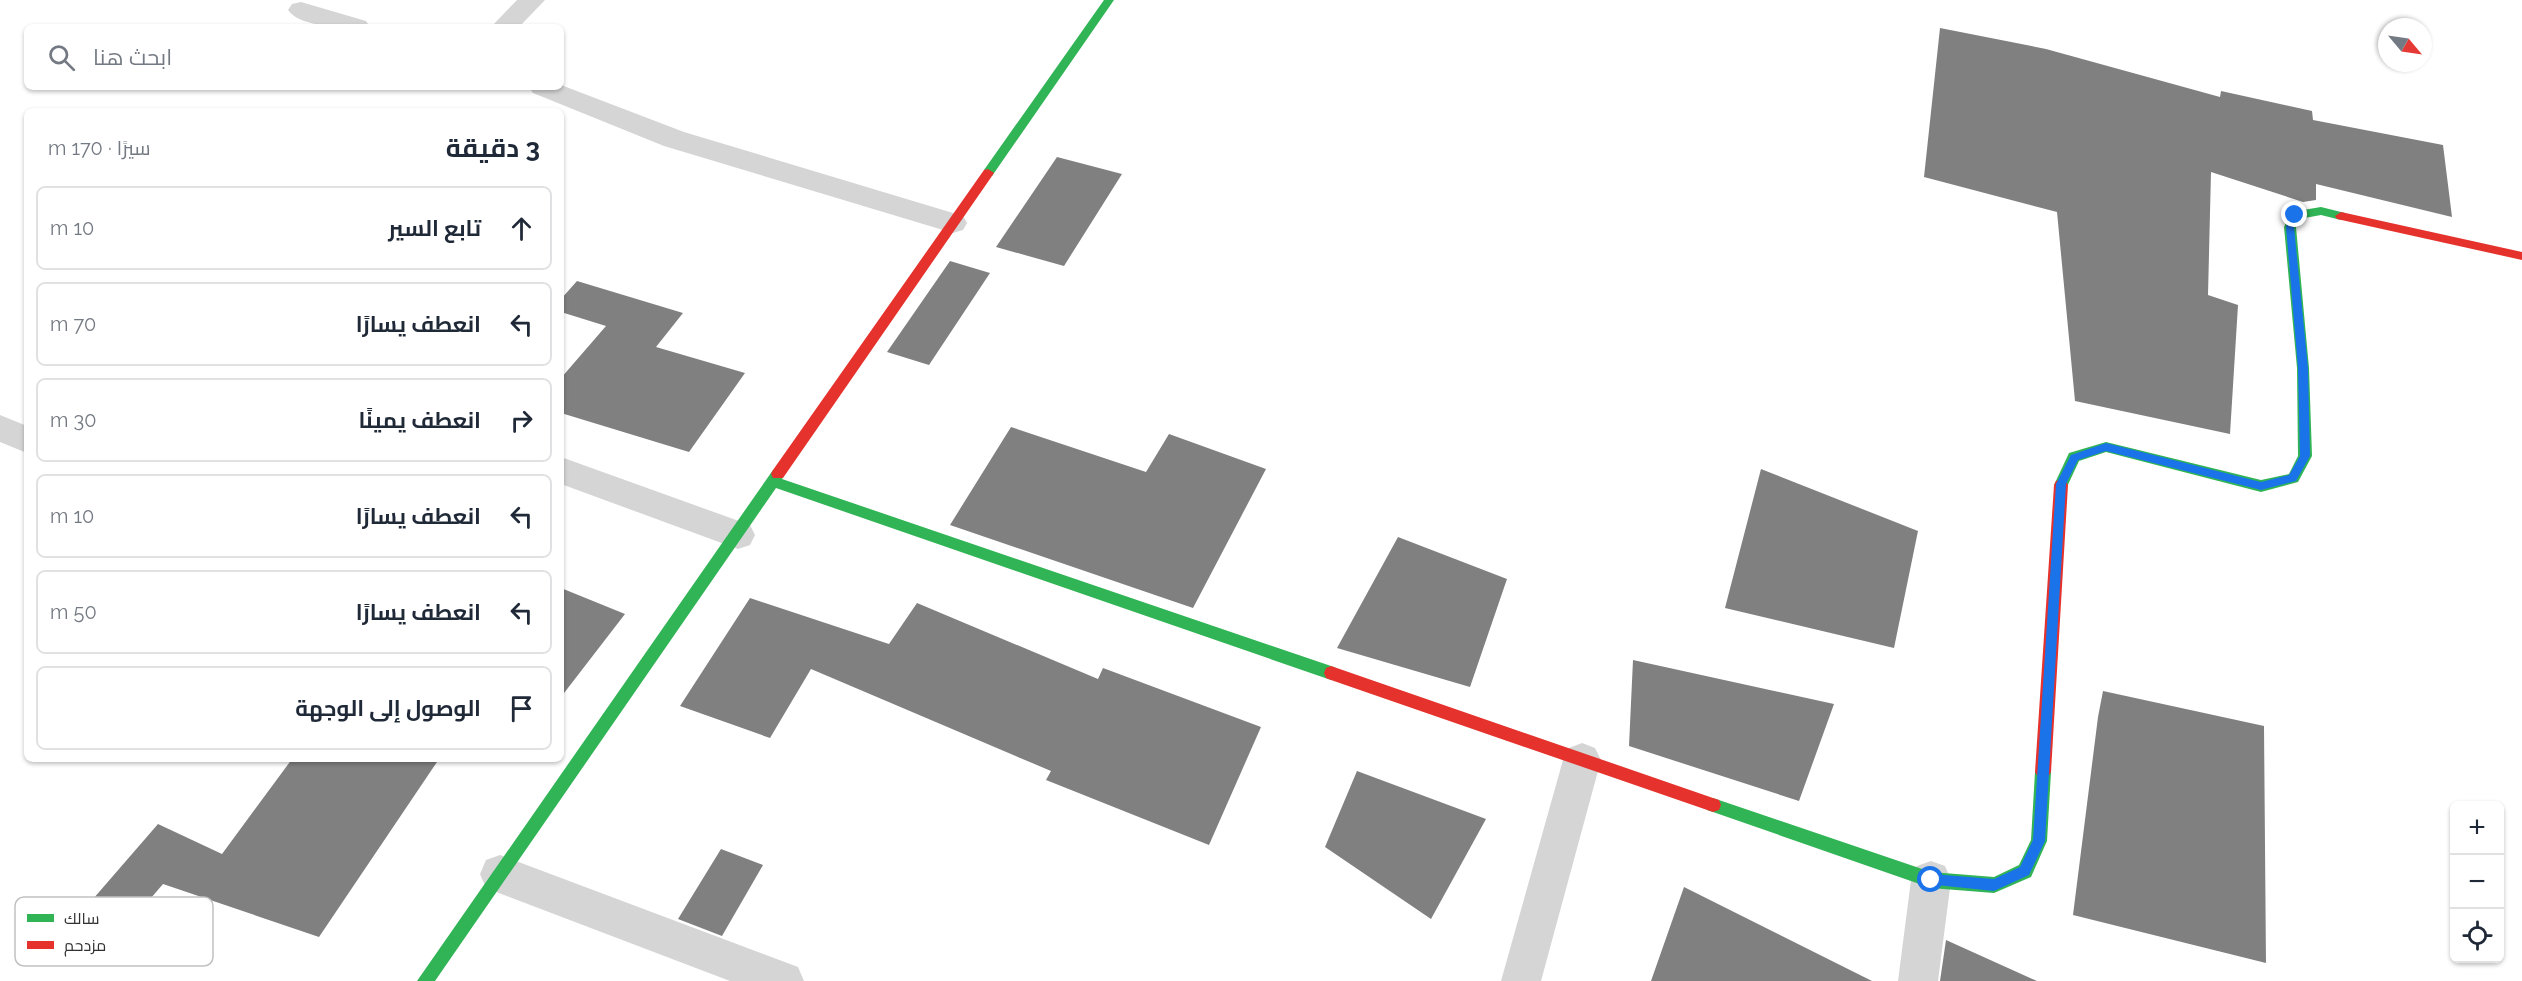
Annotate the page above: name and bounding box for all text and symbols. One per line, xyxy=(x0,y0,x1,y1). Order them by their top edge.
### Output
north arrow xyxy=(2378,18,2432,72)
search box xyxy=(24,24,564,90)
icon: search xyxy=(45,41,78,74)
text: ابحث هنا xyxy=(93,44,172,70)
text: 3 دقيقة xyxy=(446,133,540,163)
text: سيرًا · 170 m xyxy=(48,136,151,160)
route end xyxy=(2281,201,2307,227)
icon: ahead xyxy=(505,212,538,245)
text: تابع السير xyxy=(388,215,481,241)
text: 10 m xyxy=(50,216,94,240)
icon: left xyxy=(505,308,538,341)
text: انعطف يسارًا xyxy=(356,311,481,337)
text: 70 m xyxy=(50,312,96,336)
icon: right xyxy=(505,404,538,437)
text: انعطف يمينًا xyxy=(358,407,481,433)
text: 30 m xyxy=(50,408,96,432)
icon: left xyxy=(505,500,538,533)
text: انعطف يسارًا xyxy=(356,503,481,529)
text: 10 m xyxy=(50,504,94,528)
icon: left xyxy=(505,596,538,629)
text: انعطف يسارًا xyxy=(356,599,481,625)
text: 50 m xyxy=(50,600,97,624)
icon: arrive xyxy=(505,692,538,725)
text: الوصول إلى الوجهة xyxy=(295,695,481,721)
map controls xyxy=(2450,801,2504,963)
button: + xyxy=(2450,801,2504,855)
button: − xyxy=(2450,855,2504,909)
route start xyxy=(1917,866,1943,892)
legend xyxy=(15,897,213,966)
text: سالك xyxy=(64,909,99,928)
button: locate xyxy=(2450,909,2504,963)
text: مزدحم xyxy=(64,936,106,957)

